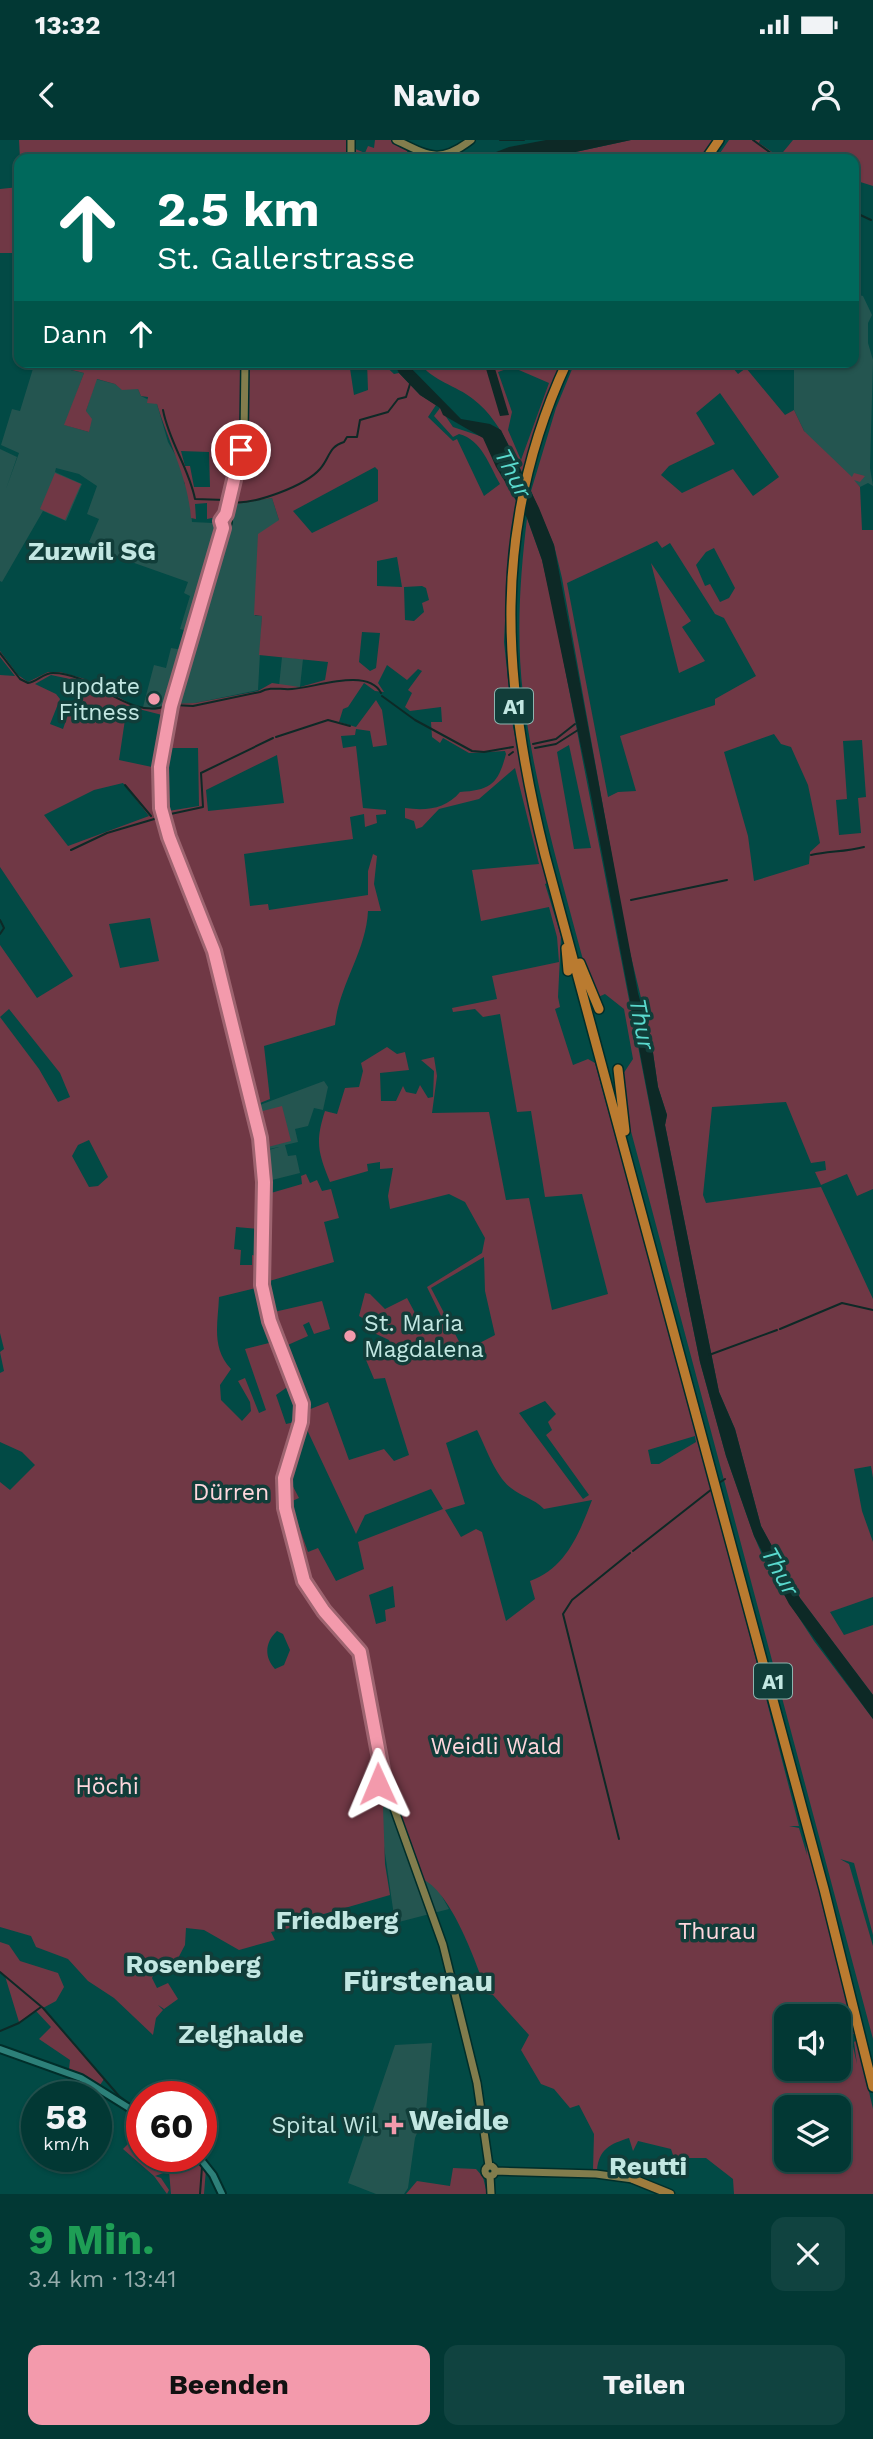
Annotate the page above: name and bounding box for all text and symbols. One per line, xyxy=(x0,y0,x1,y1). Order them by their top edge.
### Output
text: 13:32 xyxy=(35,10,100,40)
icon: back xyxy=(28,76,66,114)
text: Navio xyxy=(393,76,480,114)
icon: person xyxy=(807,76,845,114)
text: 2.5 km xyxy=(157,180,320,238)
icon: ahead xyxy=(42,182,133,273)
text: St. Gallerstrasse xyxy=(157,239,415,277)
icon: ahead xyxy=(122,315,160,353)
text: Dann xyxy=(42,319,108,349)
pin xyxy=(211,420,271,480)
icon: arrive xyxy=(222,431,260,469)
water label: Thur xyxy=(489,444,538,504)
district label: Zuzwil SG xyxy=(28,536,156,566)
place label: update Fitness xyxy=(58,673,140,726)
road number: A1 xyxy=(495,688,533,724)
marker: update Fitness xyxy=(146,691,162,707)
water label: Thur xyxy=(623,996,661,1054)
place label: St. Maria Magdalena xyxy=(364,1310,484,1363)
marker: St. Maria Magdalena xyxy=(342,1328,358,1344)
park label: Dürren xyxy=(193,1479,269,1506)
water label: Thur xyxy=(755,1542,806,1602)
road number: A1 xyxy=(754,1664,792,1698)
park label: Weidli Wald xyxy=(430,1733,562,1760)
position arrow xyxy=(341,1747,415,1821)
park label: Höchi xyxy=(75,1773,139,1800)
district label: Friedberg xyxy=(276,1905,399,1935)
park label: Thurau xyxy=(678,1918,756,1945)
district label: Rosenberg xyxy=(125,1949,261,1979)
district label: Fürstenau xyxy=(343,1963,493,1998)
map controls xyxy=(774,2004,851,2172)
button: sound xyxy=(774,2004,851,2081)
district label: Zelghalde xyxy=(178,2019,304,2049)
speed limit sign: 60 xyxy=(126,2081,217,2172)
button: layers xyxy=(774,2095,851,2172)
text: 58 xyxy=(45,2096,88,2138)
district label: Weidle xyxy=(409,2102,509,2137)
place label: Spital Wil xyxy=(271,2112,378,2139)
marker: Spital Wil xyxy=(384,2115,404,2135)
text: km/h xyxy=(43,2133,90,2154)
district label: Reutti xyxy=(609,2151,687,2181)
text: 9 Min. xyxy=(28,2215,155,2264)
button: close xyxy=(771,2217,845,2291)
text: 3.4 km · 13:41 xyxy=(28,2266,176,2293)
button: Beenden xyxy=(28,2345,430,2425)
button: Teilen xyxy=(444,2345,845,2425)

